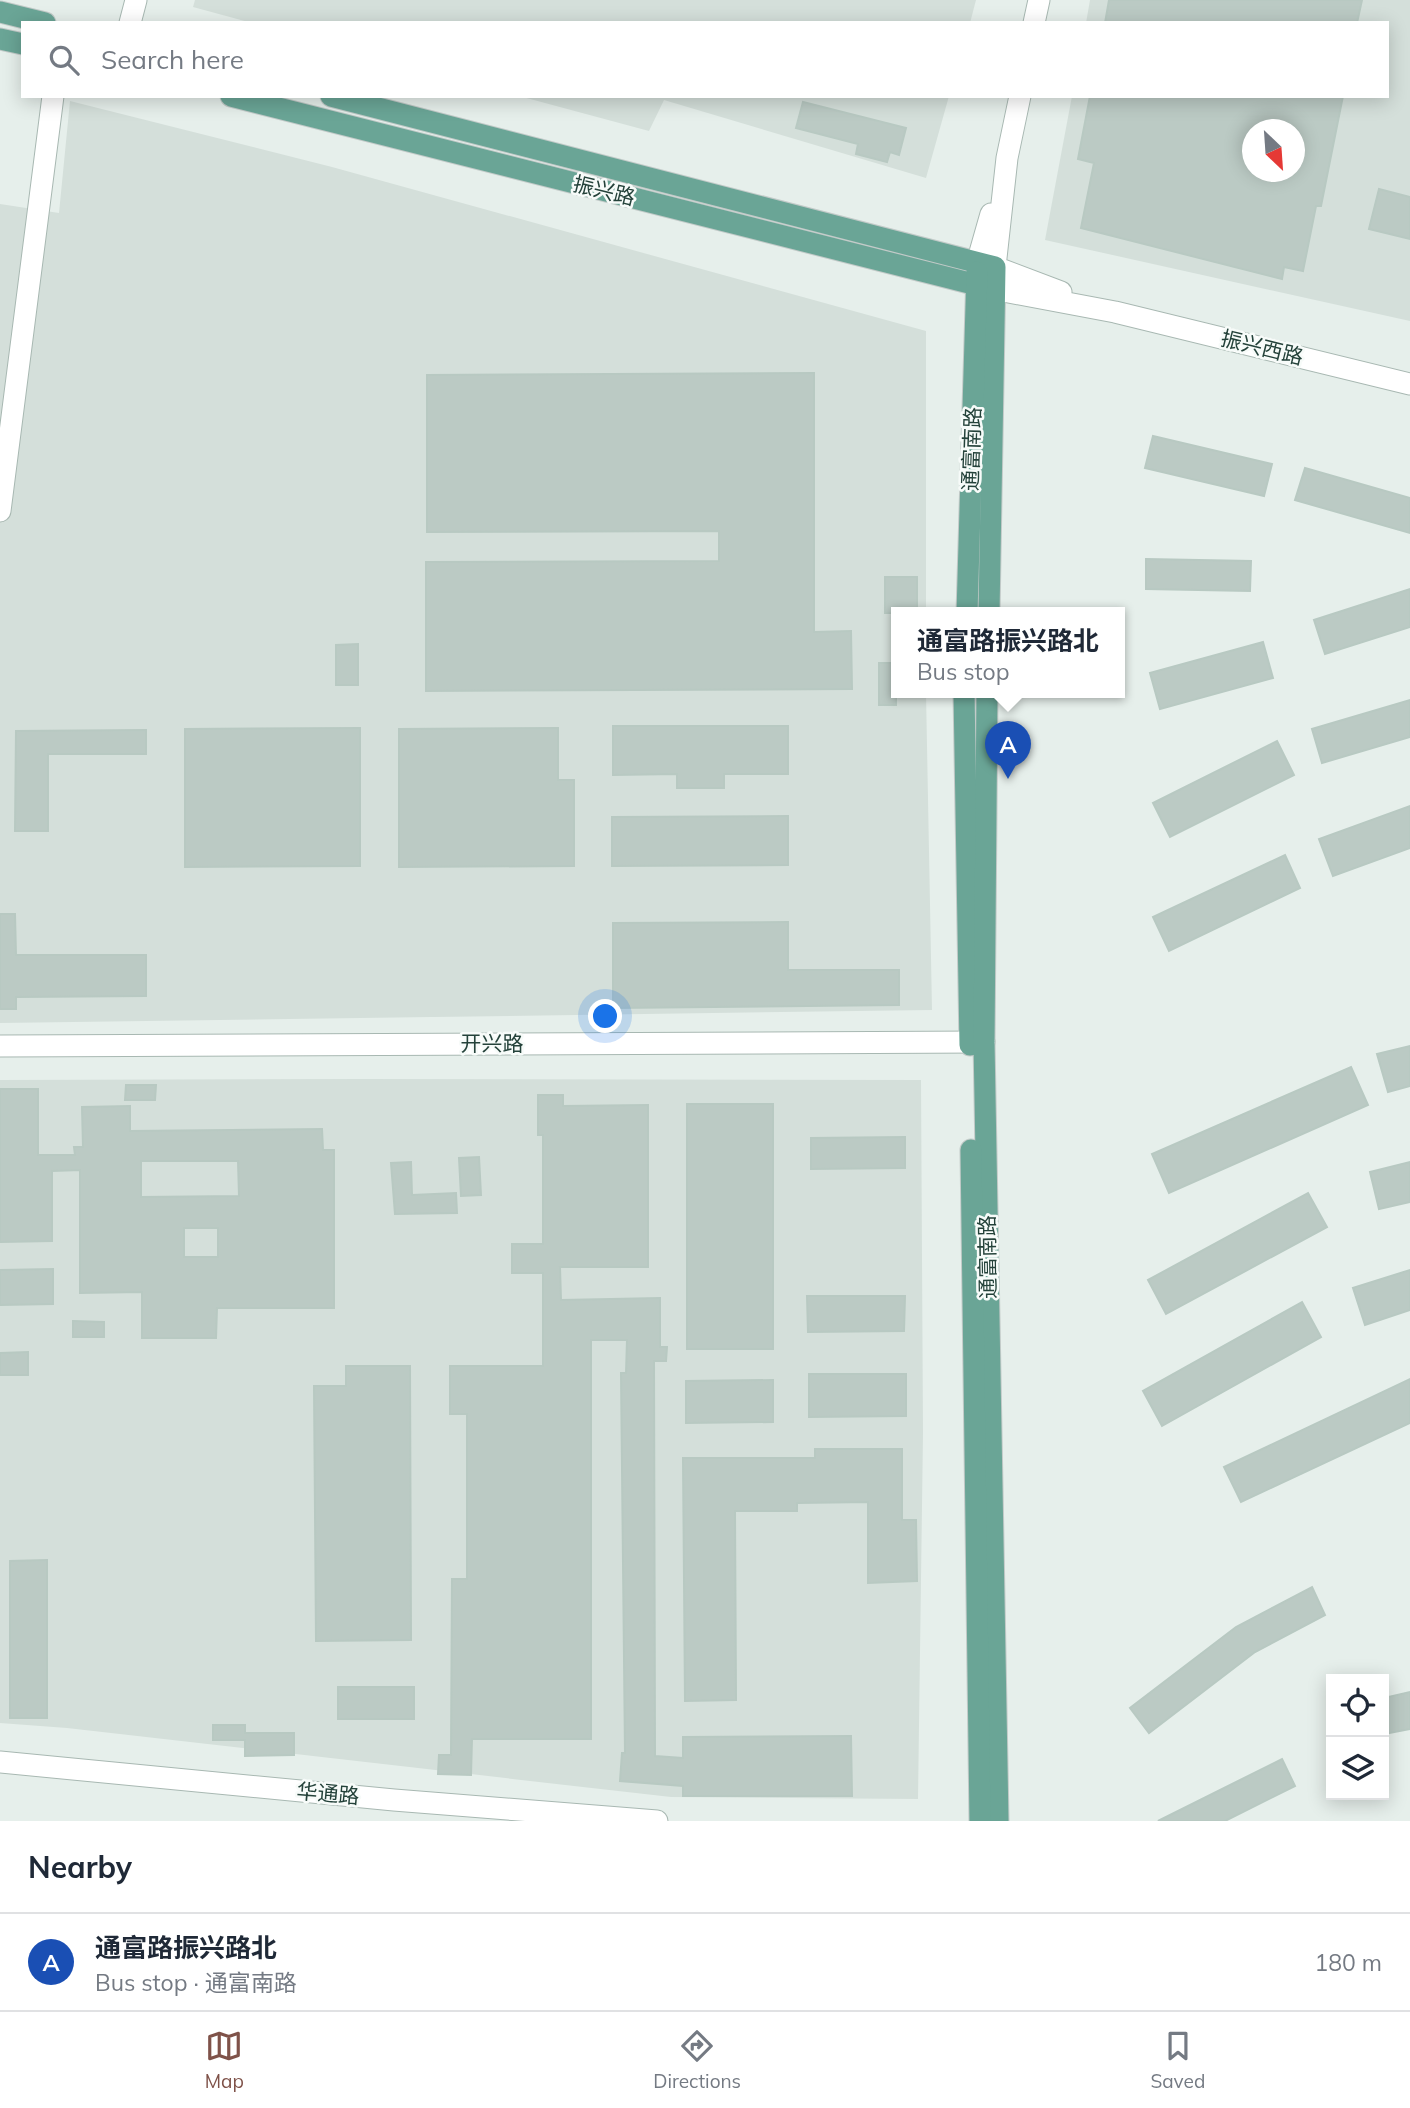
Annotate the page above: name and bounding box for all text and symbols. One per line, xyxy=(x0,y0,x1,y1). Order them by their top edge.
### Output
search box xyxy=(21,21,1389,98)
icon: search xyxy=(45,41,83,79)
text: Search here xyxy=(101,43,244,76)
north arrow xyxy=(1242,119,1305,182)
street label: 振兴路 xyxy=(571,170,638,210)
street label: 振兴西路 xyxy=(1218,324,1306,370)
street label: 通富南路 xyxy=(957,407,985,491)
popup xyxy=(891,607,1125,698)
text: 通富路振兴路北 xyxy=(917,624,1099,657)
text: Bus stop xyxy=(917,657,1009,686)
pin: A xyxy=(985,721,1031,779)
your location xyxy=(588,999,622,1033)
street label: 开兴路 xyxy=(461,1030,524,1056)
street label: 通富南路 xyxy=(973,1215,1001,1299)
map controls xyxy=(1326,1674,1389,1800)
button: locate xyxy=(1326,1674,1389,1737)
button: layers xyxy=(1326,1737,1389,1800)
street label: 华通路 xyxy=(296,1777,361,1809)
text: Nearby xyxy=(28,1848,132,1886)
text: 通富路振兴路北 xyxy=(95,1931,277,1964)
text: A xyxy=(42,1948,60,1977)
text: 180 m xyxy=(1314,1948,1382,1977)
text: Bus stop · 通富南路 xyxy=(95,1968,297,1997)
tab: Map xyxy=(205,2027,244,2093)
tab: Directions xyxy=(653,2027,741,2093)
tab: Saved xyxy=(1150,2027,1205,2093)

